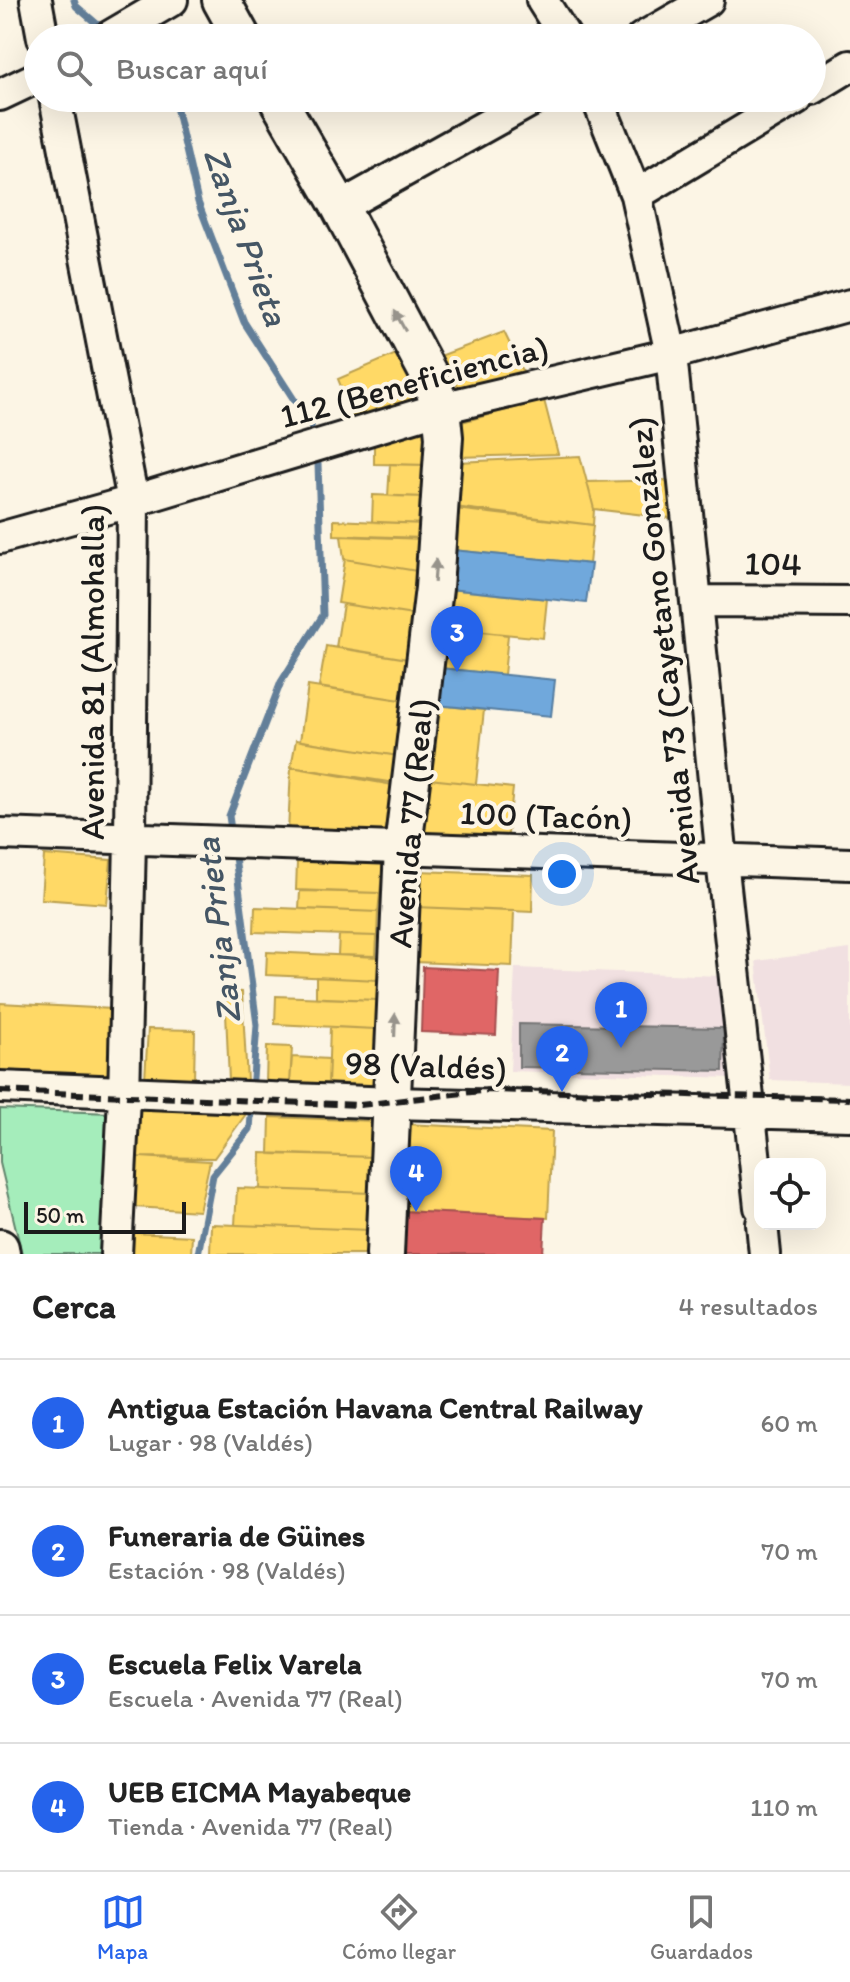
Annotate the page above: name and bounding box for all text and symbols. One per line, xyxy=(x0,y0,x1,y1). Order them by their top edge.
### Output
search box xyxy=(24,24,826,112)
icon: search xyxy=(52,46,96,90)
text: Buscar aquí xyxy=(116,50,268,87)
water label: Zanja Prieta xyxy=(194,141,299,332)
one-way arrow xyxy=(394,309,407,332)
street label: 112 (Beneficiencia) xyxy=(275,326,553,437)
street label: Avenida 73 (Cayetano González) xyxy=(619,415,708,887)
street label: Avenida 81 (Almohalla) xyxy=(72,504,113,840)
street label: 104 xyxy=(744,543,802,584)
one-way arrow xyxy=(429,558,442,583)
pin: 3 xyxy=(431,606,483,672)
street label: Avenida 77 (Real) xyxy=(379,697,442,950)
street label: 100 (Tacón) xyxy=(459,792,633,839)
water label: Zanja Prieta xyxy=(185,834,250,1026)
your location xyxy=(542,854,582,894)
pin: 1 xyxy=(595,982,647,1048)
one-way arrow xyxy=(389,1012,402,1037)
pin: 2 xyxy=(536,1026,588,1092)
street label: 98 (Valdés) xyxy=(344,1042,508,1089)
pin: 4 xyxy=(390,1146,442,1212)
map controls xyxy=(754,1158,826,1230)
button: locate xyxy=(754,1158,826,1230)
scale bar xyxy=(24,1198,186,1234)
text: 50 m xyxy=(36,1202,85,1229)
text: Cerca xyxy=(32,1286,116,1327)
text: 4 resultados xyxy=(678,1290,818,1322)
text: Antigua Estación Havana Central Railway xyxy=(108,1389,643,1426)
text: 1 xyxy=(52,1407,64,1439)
text: 60 m xyxy=(761,1407,818,1439)
text: Lugar · 98 (Valdés) xyxy=(108,1426,313,1458)
text: Funeraria de Güines xyxy=(108,1517,365,1554)
text: 2 xyxy=(51,1535,65,1567)
text: 70 m xyxy=(761,1535,818,1567)
text: Estación · 98 (Valdés) xyxy=(108,1554,346,1586)
text: Escuela Felix Varela xyxy=(108,1645,362,1682)
text: 3 xyxy=(51,1663,65,1695)
text: 70 m xyxy=(761,1663,818,1695)
text: Escuela · Avenida 77 (Real) xyxy=(108,1682,403,1714)
text: UEB EICMA Mayabeque xyxy=(108,1773,411,1810)
text: 4 xyxy=(50,1791,66,1823)
text: 110 m xyxy=(750,1791,818,1823)
text: Tienda · Avenida 77 (Real) xyxy=(108,1810,393,1842)
tab: Mapa xyxy=(97,1890,148,1965)
tab: Cómo llegar xyxy=(342,1890,456,1965)
tab: Guardados xyxy=(650,1890,753,1965)

